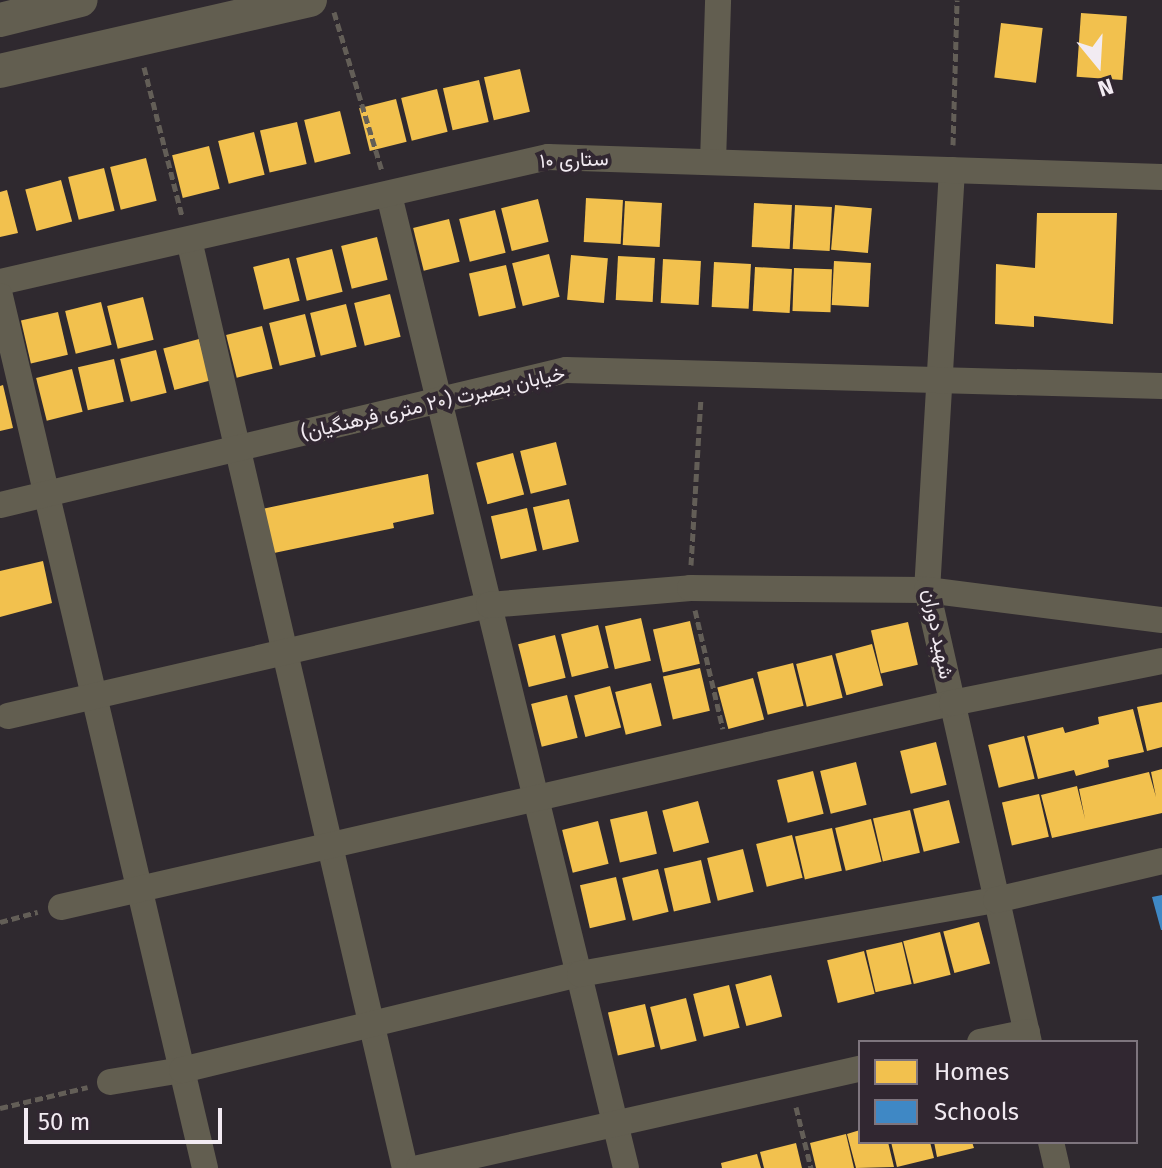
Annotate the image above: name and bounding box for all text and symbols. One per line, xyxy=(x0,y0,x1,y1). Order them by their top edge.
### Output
north arrow xyxy=(1058,24,1138,104)
text: N xyxy=(1094,72,1117,102)
street label: ستاری ۱۰ xyxy=(539,147,609,173)
street label: خیابان بصیرت (۲۰ متری فرهنگیان) xyxy=(299,361,567,445)
street label: شهید دوران xyxy=(918,587,958,681)
legend xyxy=(858,1040,1138,1144)
text: Homes xyxy=(934,1058,1009,1086)
scale bar xyxy=(28,1092,226,1142)
text: Schools xyxy=(934,1098,1019,1126)
text: 50 m xyxy=(38,1108,90,1136)

